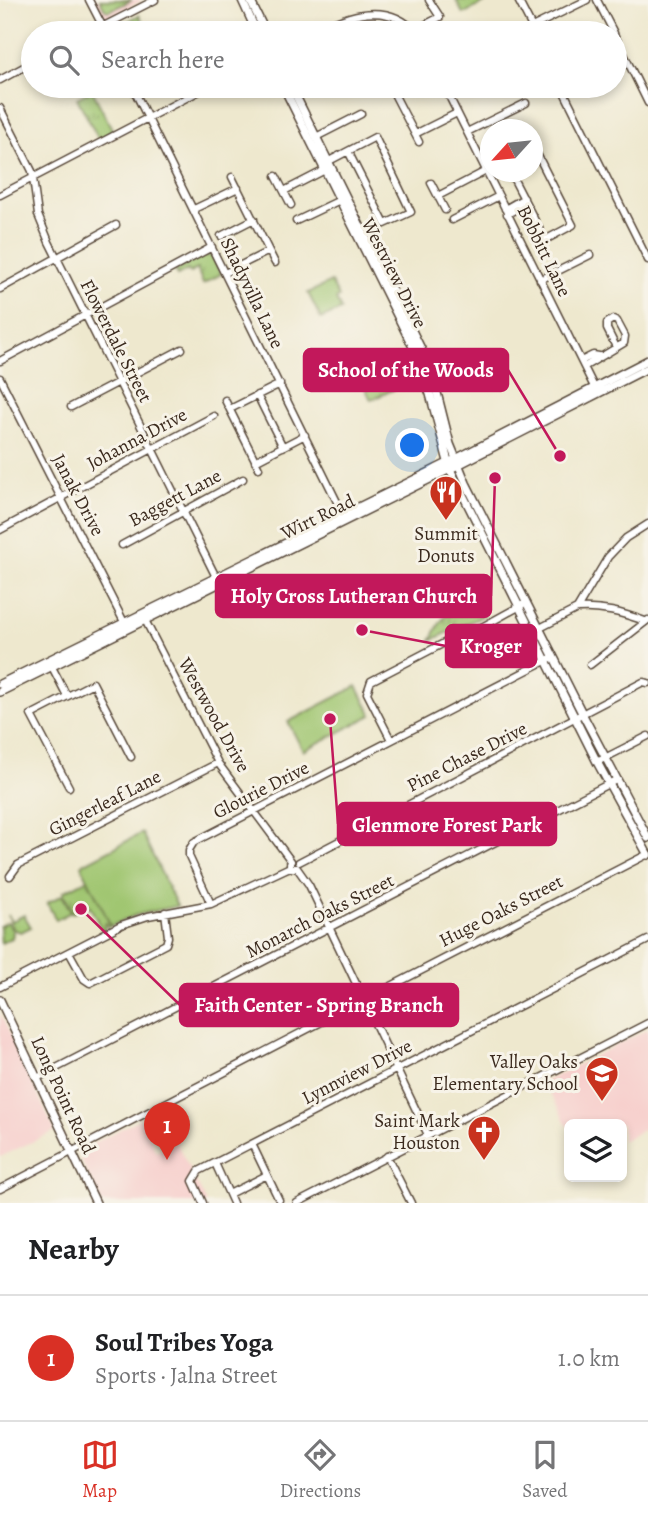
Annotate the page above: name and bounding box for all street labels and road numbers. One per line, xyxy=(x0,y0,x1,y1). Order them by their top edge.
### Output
street label: Bobbitt Lane xyxy=(511,201,577,301)
street label: Westview Drive xyxy=(355,212,433,333)
street label: Shadyvilla Lane xyxy=(214,233,290,353)
street label: Flowerdale Street xyxy=(74,275,158,407)
street label: Johanna Drive xyxy=(82,402,192,476)
street label: Janak Drive xyxy=(45,449,111,541)
street label: Baggett Lane xyxy=(124,463,226,533)
street label: Wirt Road xyxy=(276,488,360,546)
street label: Westwood Drive xyxy=(171,652,256,777)
street label: Pine Chase Drive xyxy=(402,715,532,799)
street label: Glourie Drive xyxy=(209,755,313,825)
street label: Gingerleaf Lane xyxy=(44,764,166,842)
street label: Monarch Oaks Street xyxy=(241,867,399,965)
street label: Huge Oaks Street xyxy=(435,869,567,953)
street label: Long Point Road xyxy=(24,1032,102,1159)
street label: Lynnview Drive xyxy=(297,1033,417,1111)

